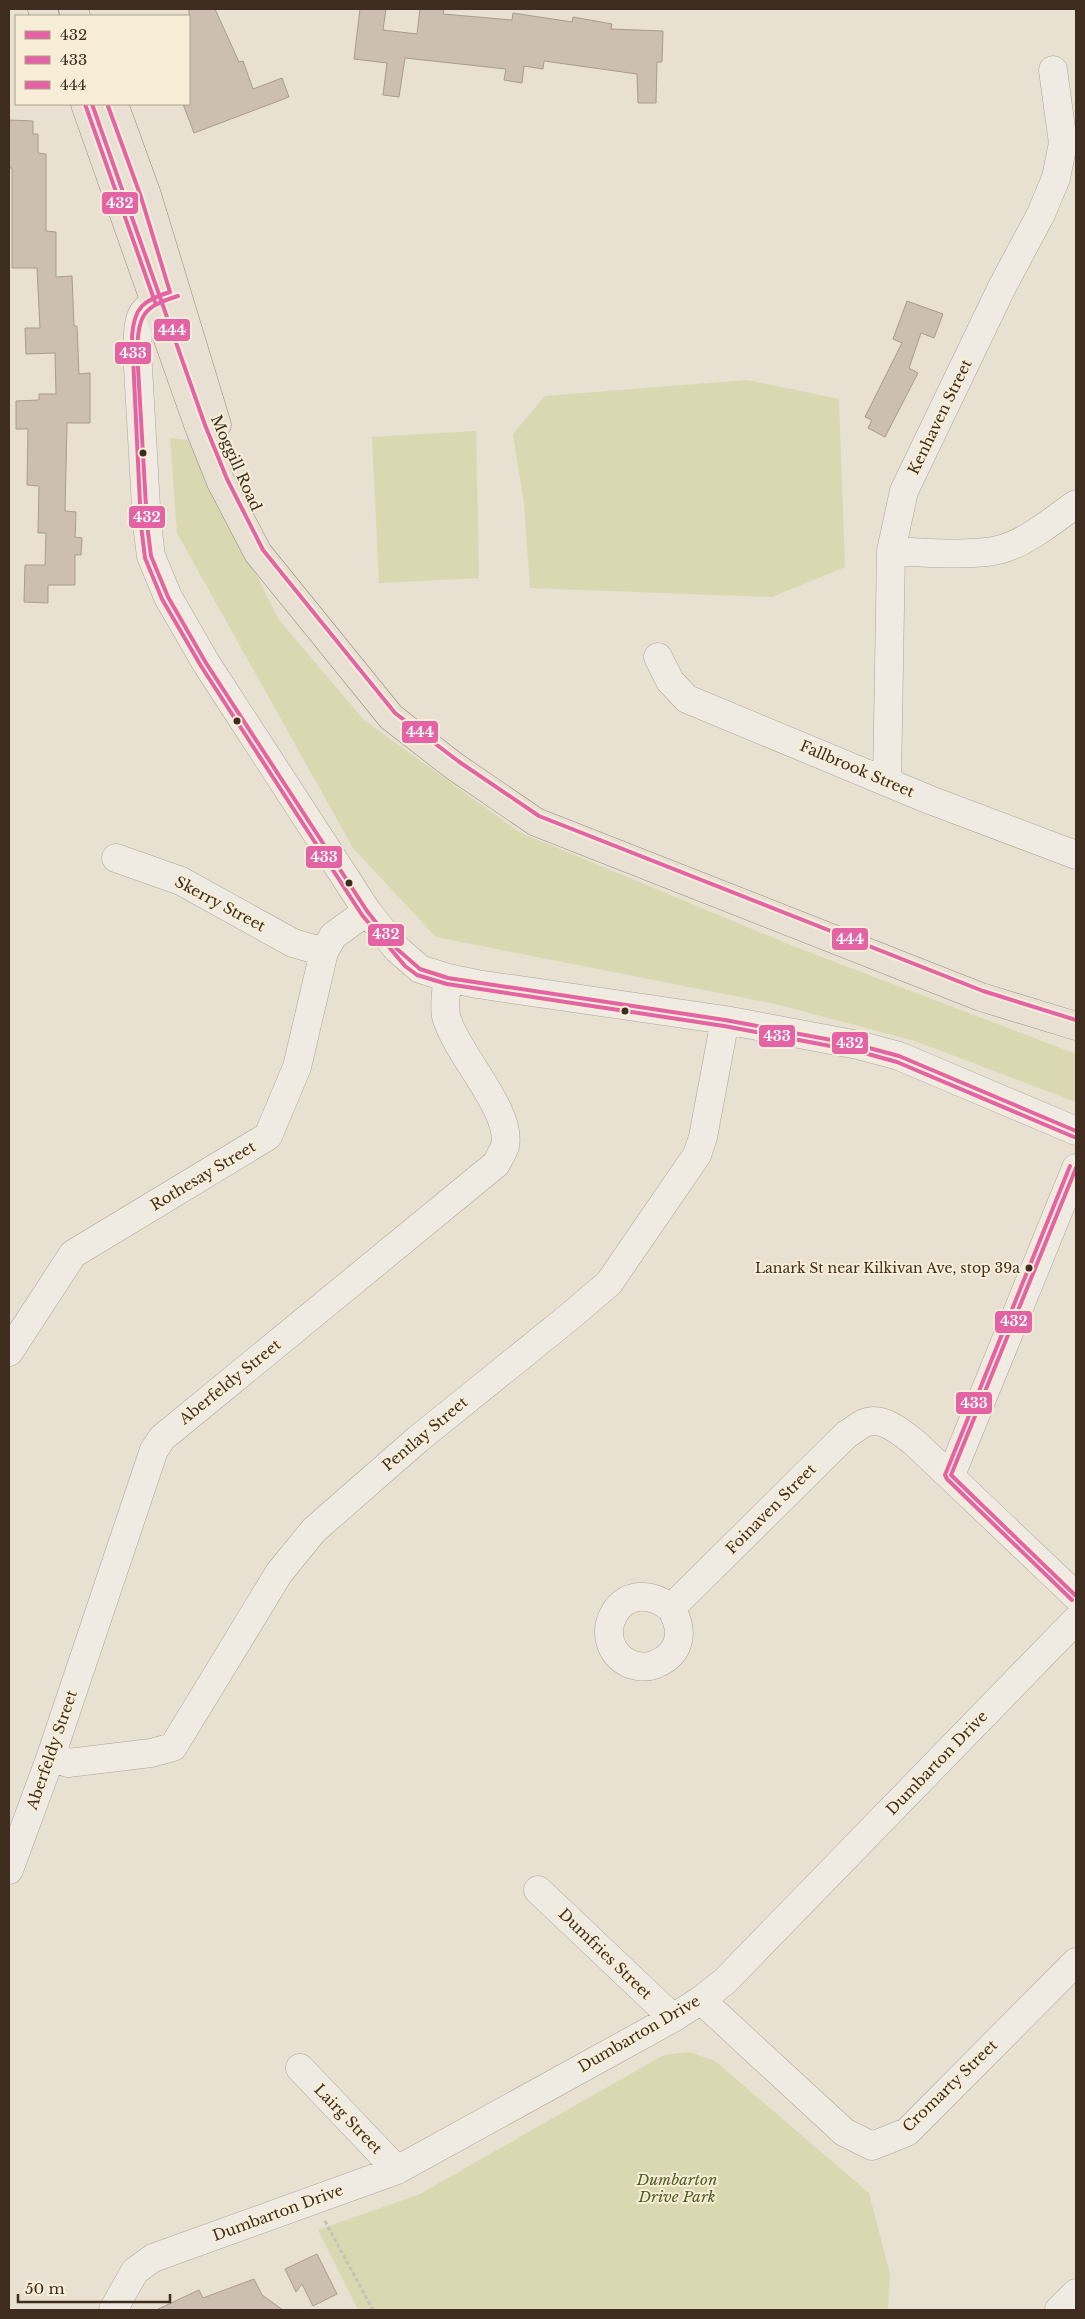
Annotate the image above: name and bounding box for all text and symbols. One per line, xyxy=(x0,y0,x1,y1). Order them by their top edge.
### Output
legend xyxy=(15,15,190,105)
text: 432 xyxy=(60,25,87,44)
text: 433 xyxy=(60,50,87,69)
text: 444 xyxy=(60,75,86,94)
line badge: 432 xyxy=(101,191,139,215)
text: 432 xyxy=(106,194,134,212)
line badge: 444 xyxy=(153,318,191,342)
text: 444 xyxy=(158,321,186,339)
line badge: 433 xyxy=(114,341,152,365)
text: 433 xyxy=(119,344,147,362)
street label: Kenhaven Street xyxy=(903,356,976,477)
street label: Moggill Road xyxy=(207,412,266,514)
unlabelled marker xyxy=(138,448,148,458)
line badge: 432 xyxy=(128,505,166,529)
text: 432 xyxy=(133,508,161,526)
unlabelled marker xyxy=(232,716,242,726)
line badge: 444 xyxy=(401,720,439,744)
text: 444 xyxy=(406,723,434,741)
street label: Fallbrook Street xyxy=(797,736,918,801)
line badge: 433 xyxy=(305,845,343,869)
text: 433 xyxy=(310,848,338,866)
street label: Skerry Street xyxy=(172,872,269,936)
unlabelled marker xyxy=(344,878,354,888)
line badge: 432 xyxy=(367,923,405,947)
text: 432 xyxy=(372,925,400,943)
line badge: 444 xyxy=(831,927,869,951)
text: 444 xyxy=(836,930,864,948)
unlabelled marker xyxy=(620,1006,630,1016)
line badge: 433 xyxy=(758,1024,796,1048)
text: 433 xyxy=(763,1027,791,1045)
line badge: 432 xyxy=(831,1031,869,1055)
text: 432 xyxy=(836,1034,864,1052)
street label: Rothesay Street xyxy=(147,1137,259,1214)
place label: Lanark St near Kilkivan Ave, stop 39a xyxy=(755,1259,1020,1277)
marker: Lanark St near Kilkivan Ave, stop 39a xyxy=(1024,1263,1034,1273)
line badge: 432 xyxy=(994,1310,1033,1334)
text: 432 xyxy=(1000,1312,1028,1330)
street label: Aberfeldy Street xyxy=(174,1335,285,1429)
line badge: 433 xyxy=(955,1391,993,1415)
street label: Pentlay Street xyxy=(378,1392,472,1475)
text: 433 xyxy=(960,1394,988,1412)
street label: Foinaven Street xyxy=(722,1459,820,1558)
street label: Aberfeldy Street xyxy=(22,1687,81,1813)
street label: Dumbarton Drive xyxy=(882,1707,991,1819)
street label: Dumfries Street xyxy=(555,1904,656,2003)
street label: Dumbarton Drive xyxy=(574,1991,703,2076)
street label: Cromarty Street xyxy=(898,2035,1001,2136)
street label: Lairg Street xyxy=(310,2080,387,2158)
park label: Dumbarton Drive Park xyxy=(636,2170,717,2206)
street label: Dumbarton Drive xyxy=(210,2180,346,2245)
scale bar xyxy=(18,2272,170,2304)
text: 50 m xyxy=(25,2279,65,2298)

